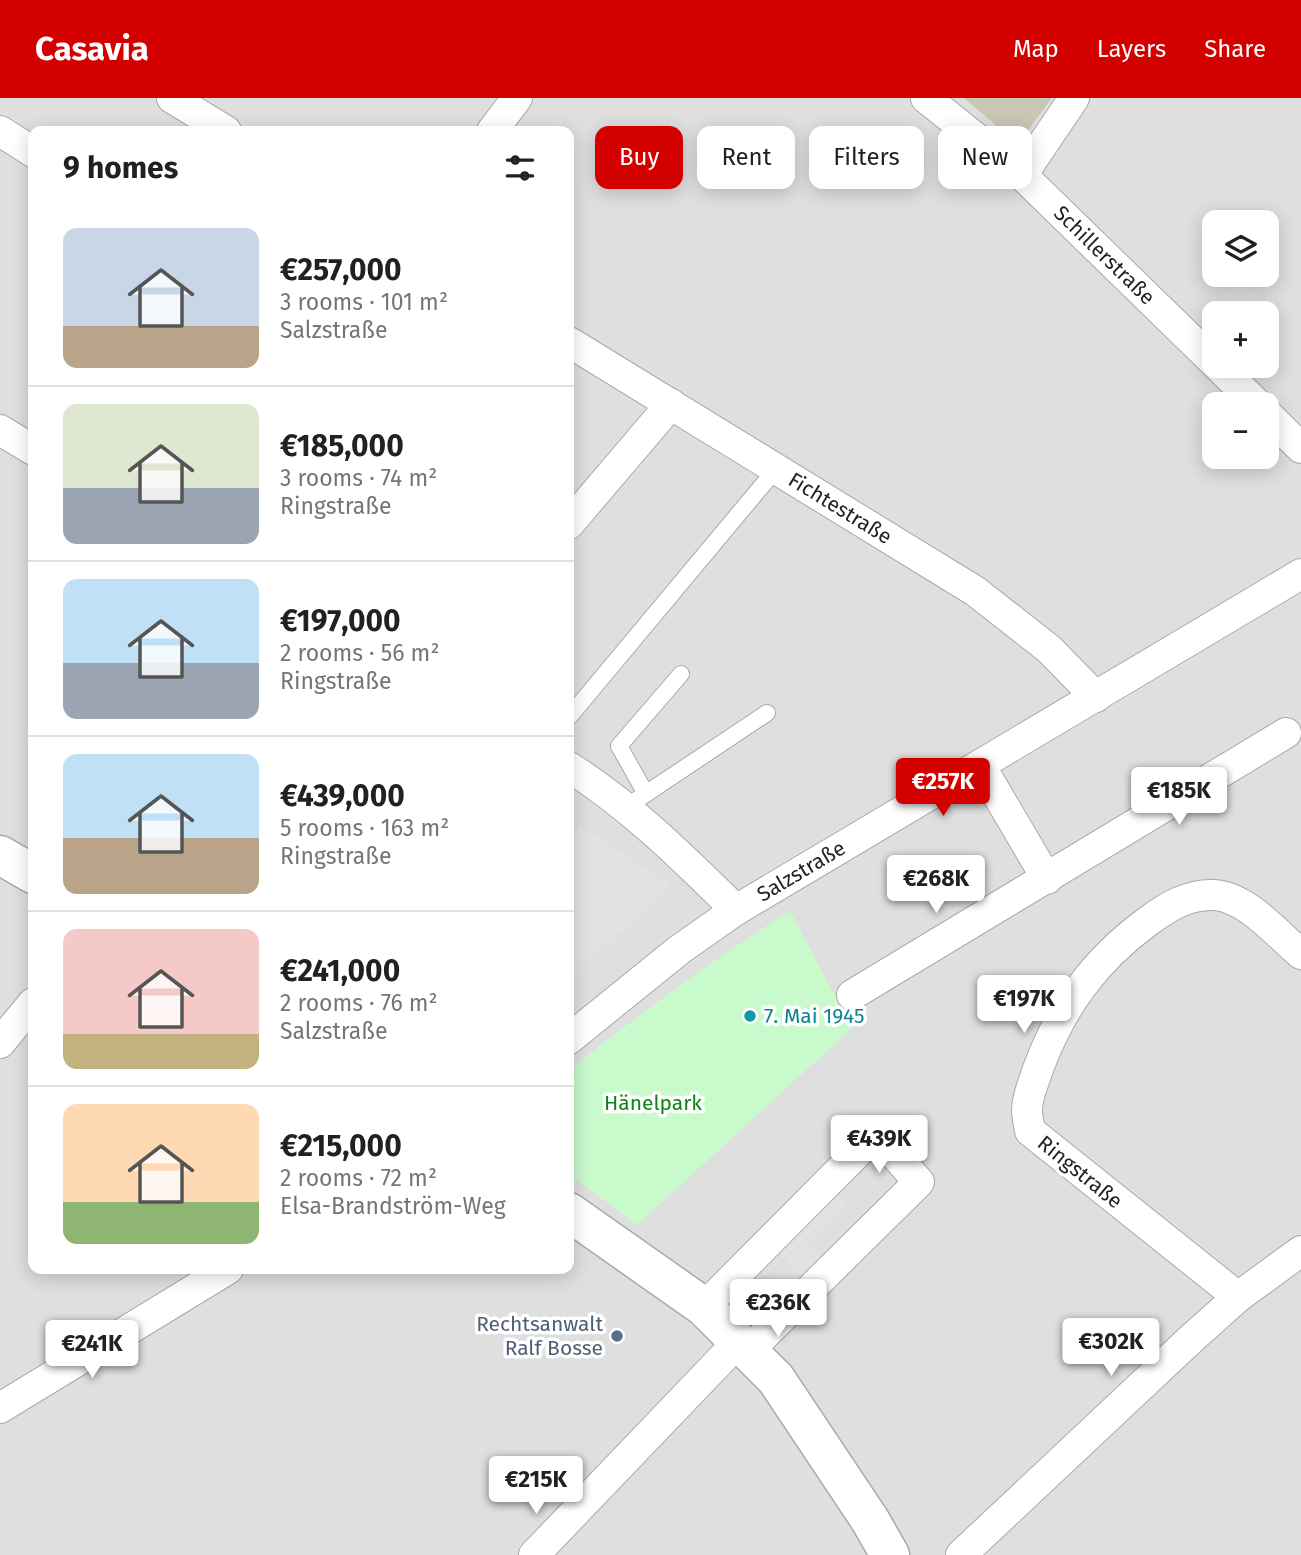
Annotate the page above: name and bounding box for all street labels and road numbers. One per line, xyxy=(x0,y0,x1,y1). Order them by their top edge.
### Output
street label: Schillerstraße xyxy=(1048,200,1160,310)
street label: Fichtestraße xyxy=(784,467,897,550)
street label: Salzstraße xyxy=(752,835,850,907)
street label: Ringstraße xyxy=(1032,1130,1128,1214)

